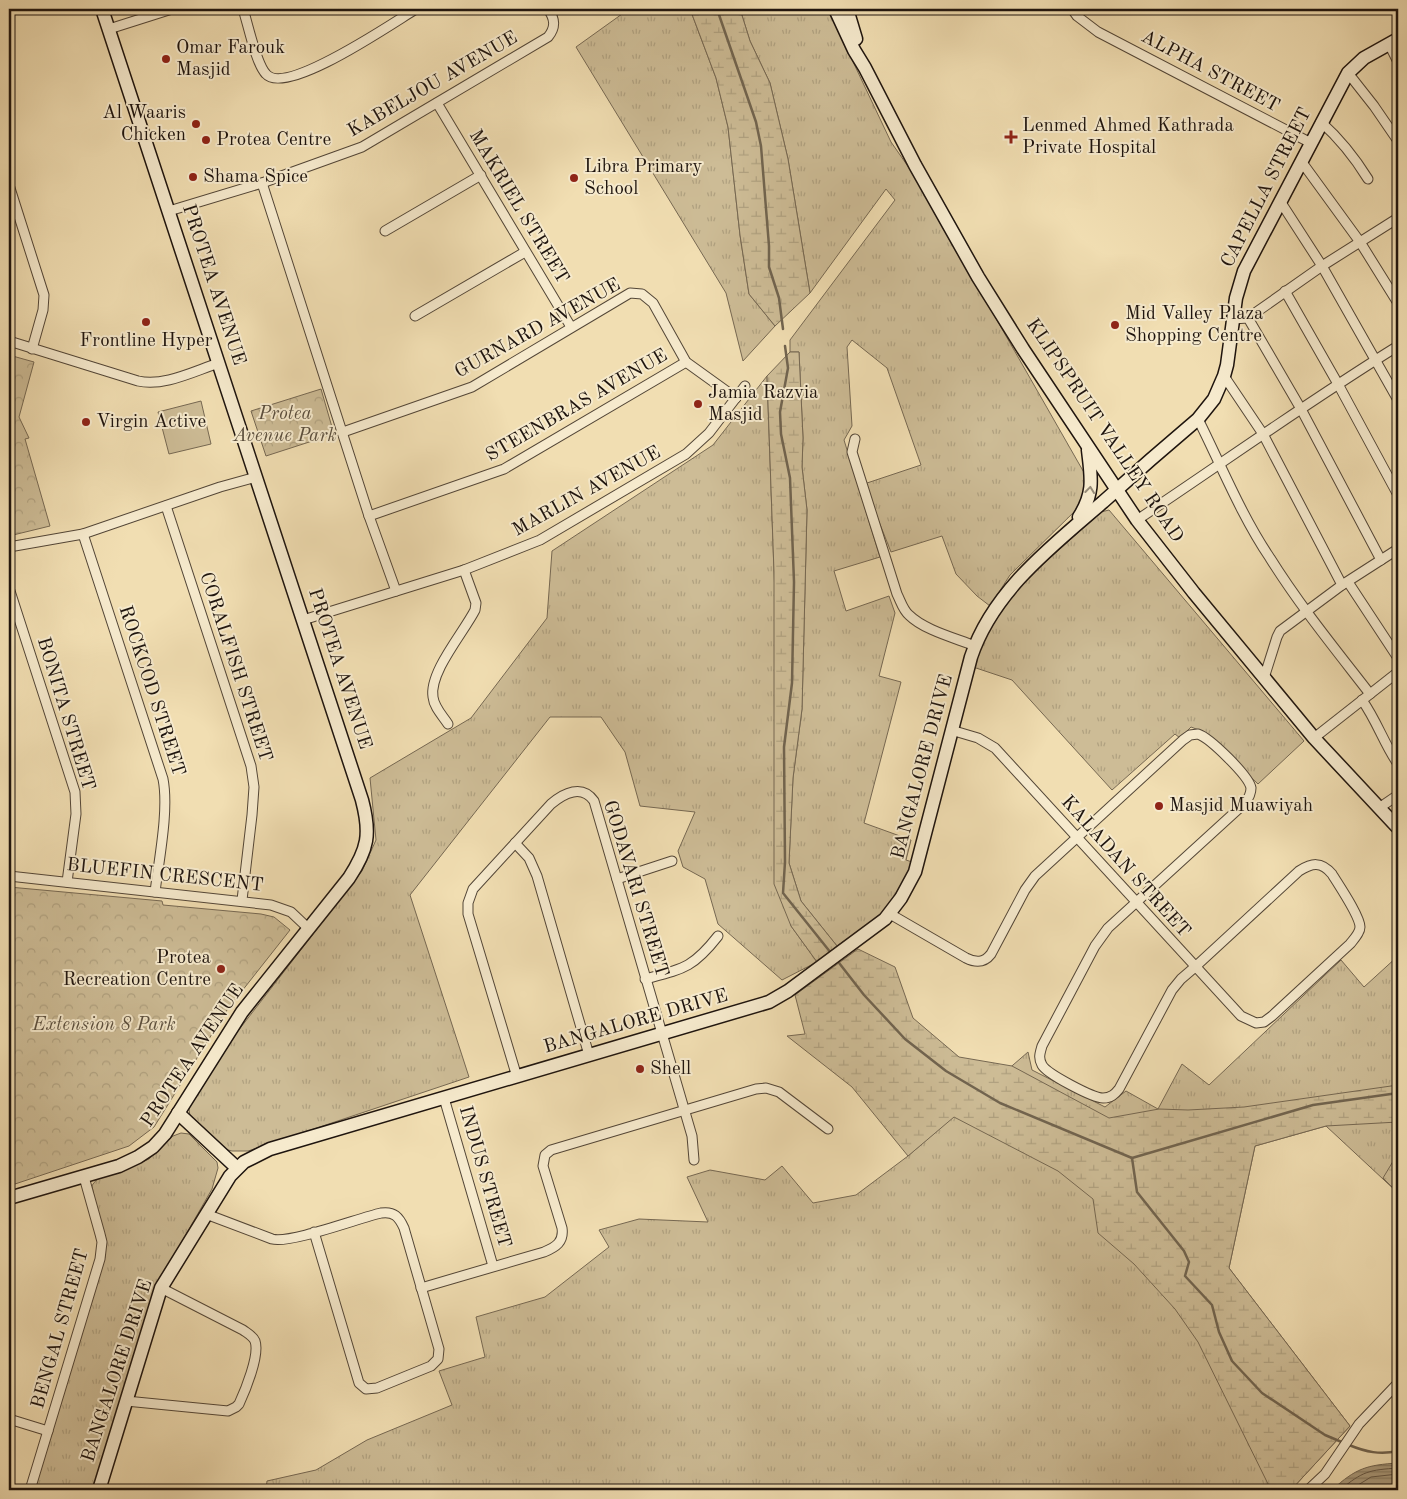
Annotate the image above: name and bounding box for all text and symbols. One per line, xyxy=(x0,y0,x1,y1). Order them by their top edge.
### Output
street label: ALPHA STREET xyxy=(1138,28,1282,116)
street label: KABELJOU AVENUE xyxy=(345,29,521,141)
place label: Omar Farouk Masjid xyxy=(176,39,285,80)
marker: Omar Farouk Masjid xyxy=(160,53,172,65)
place label: Al Waaris Chicken xyxy=(102,104,186,145)
street label: CAPELLA STREET xyxy=(1219,105,1315,271)
place label: Lenmed Ahmed Kathrada Private Hospital xyxy=(1022,117,1235,158)
marker: Al Waaris Chicken xyxy=(190,118,202,130)
street label: MAKRIEL STREET xyxy=(465,127,571,287)
marker: Lenmed Ahmed Kathrada Private Hospital xyxy=(1004,130,1018,144)
place label: Protea Centre xyxy=(216,131,331,150)
marker: Protea Centre xyxy=(200,134,212,146)
place label: Libra Primary School xyxy=(584,158,702,199)
place label: Shama Spice xyxy=(203,168,308,187)
marker: Shama Spice xyxy=(187,171,199,183)
marker: Libra Primary School xyxy=(568,172,580,184)
street label: PROTEA AVENUE xyxy=(178,202,248,368)
street label: GURNARD AVENUE xyxy=(452,276,624,382)
place label: Mid Valley Plaza Shopping Centre xyxy=(1125,305,1264,346)
marker: Frontline Hyper xyxy=(140,316,152,328)
street label: KLIPSPRUIT VALLEY ROAD xyxy=(1022,316,1186,546)
marker: Mid Valley Plaza Shopping Centre xyxy=(1109,319,1121,331)
place label: Frontline Hyper xyxy=(80,332,213,351)
street label: STEENBRAS AVENUE xyxy=(483,346,671,466)
place label: Jamia Razvia Masjid xyxy=(708,384,819,425)
marker: Jamia Razvia Masjid xyxy=(692,398,704,410)
park label: Protea Avenue Park xyxy=(232,405,337,446)
place label: Virgin Active xyxy=(96,413,206,432)
marker: Virgin Active xyxy=(80,416,92,428)
street label: MARLIN AVENUE xyxy=(510,443,664,541)
one-way arrow xyxy=(1084,486,1095,494)
street label: CORALFISH STREET xyxy=(195,570,275,764)
street label: PROTEA AVENUE xyxy=(304,586,374,752)
street label: ROCKCOD STREET xyxy=(114,603,188,779)
street label: BONITA STREET xyxy=(33,635,97,793)
street label: BANGALORE DRIVE xyxy=(889,672,957,862)
street label: KALADAN STREET xyxy=(1057,793,1193,941)
place label: Masjid Muawiyah xyxy=(1169,797,1313,816)
street label: GODAVARI STREET xyxy=(599,798,671,980)
marker: Masjid Muawiyah xyxy=(1153,800,1165,812)
street label: BLUEFIN CRESCENT xyxy=(65,856,265,896)
place label: Protea Recreation Centre xyxy=(63,949,212,990)
marker: Protea Recreation Centre xyxy=(215,963,227,975)
street label: PROTEA AVENUE xyxy=(138,981,248,1131)
street label: BANGALORE DRIVE xyxy=(542,987,730,1057)
park label: Extension 8 Park xyxy=(31,1016,176,1035)
place label: Shell xyxy=(650,1060,691,1079)
marker: Shell xyxy=(634,1063,646,1075)
street label: INDUS STREET xyxy=(455,1104,513,1250)
street label: BENGAL STREET xyxy=(29,1247,93,1411)
street label: BANGALORE DRIVE xyxy=(79,1277,157,1465)

